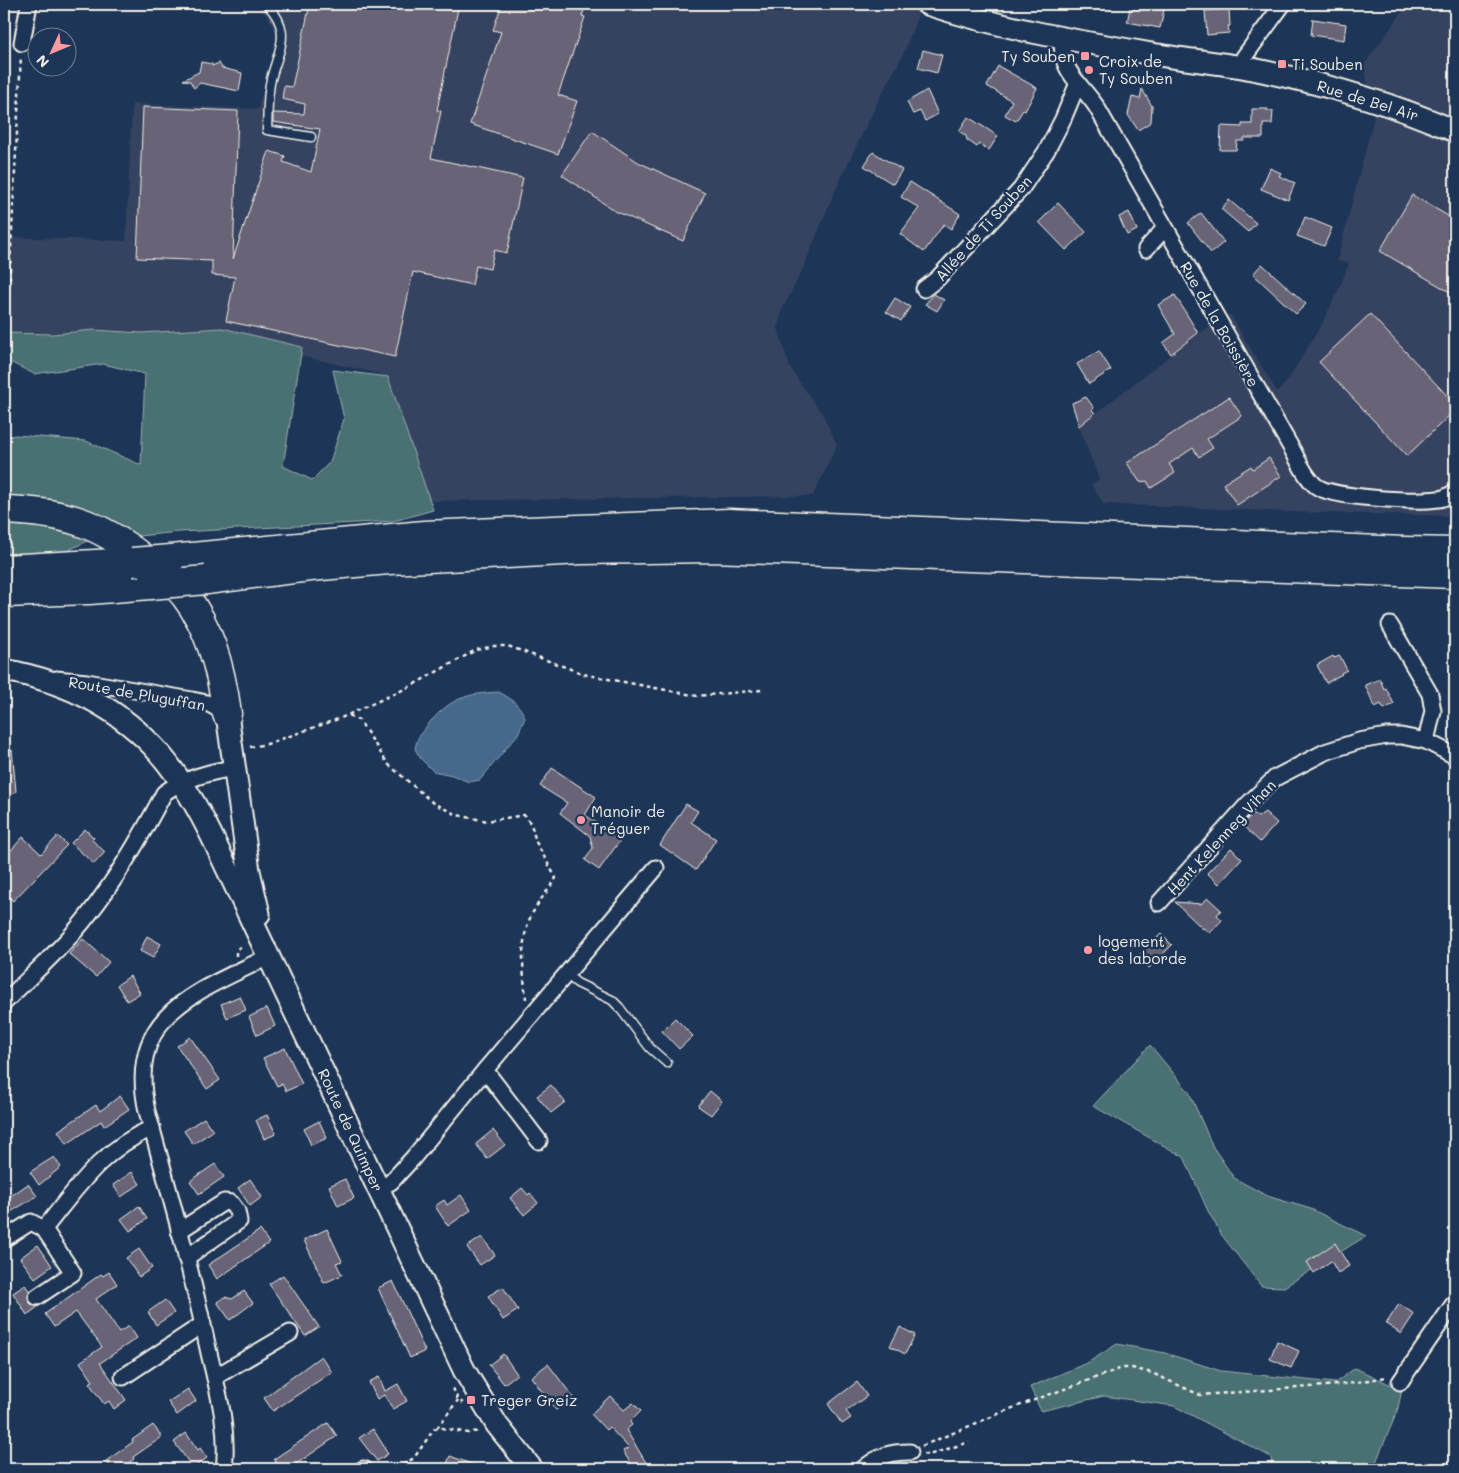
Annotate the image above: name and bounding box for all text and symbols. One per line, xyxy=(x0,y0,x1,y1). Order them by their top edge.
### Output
north arrow xyxy=(28,28,78,78)
place label: Ty Souben xyxy=(1001,46,1075,66)
marker: Ty Souben xyxy=(1079,50,1091,62)
text: N xyxy=(32,51,53,72)
place label: Croix de Ty Souben xyxy=(1099,51,1173,88)
place label: Ti Souben xyxy=(1292,54,1362,74)
marker: Ti Souben xyxy=(1276,58,1288,70)
marker: Croix de Ty Souben xyxy=(1083,64,1095,76)
street label: Rue de Bel Air xyxy=(1315,75,1421,125)
street label: Allée de Ti Souben xyxy=(930,171,1036,285)
street label: Rue de la Boissière xyxy=(1176,258,1264,390)
street label: Route de Pluguffan xyxy=(67,671,207,715)
street label: Hent Kelenneg Vihan xyxy=(1162,775,1280,899)
place label: Manoir de Tréguer xyxy=(591,801,665,838)
marker: Manoir de Tréguer xyxy=(575,814,587,826)
place label: logement des laborde xyxy=(1098,931,1187,968)
marker: logement des laborde xyxy=(1082,944,1094,956)
street label: Route de Quimper xyxy=(314,1065,388,1195)
place label: Treger Greiz xyxy=(481,1390,577,1410)
marker: Treger Greiz xyxy=(465,1394,477,1406)

